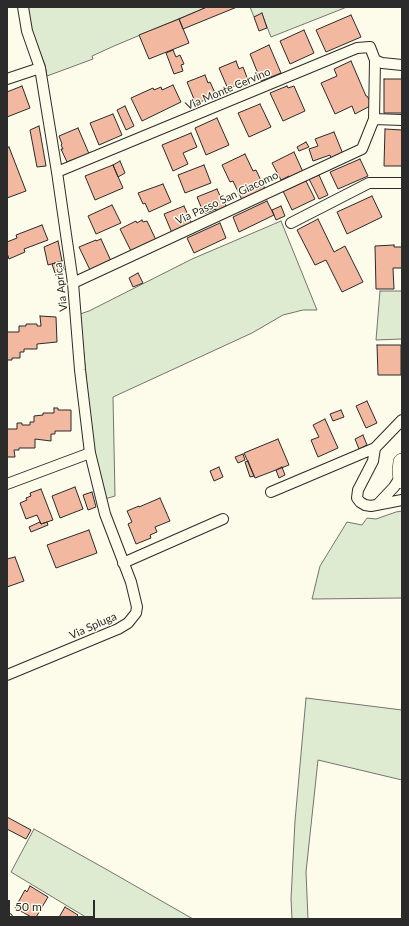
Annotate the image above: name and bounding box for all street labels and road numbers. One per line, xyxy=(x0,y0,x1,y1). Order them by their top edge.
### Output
street label: Via Monte Cervino xyxy=(184,65,272,113)
street label: Via Passo San Giacomo xyxy=(173,168,281,228)
street label: Via Aprica xyxy=(51,262,71,312)
street label: Via Spluga xyxy=(67,610,119,642)

